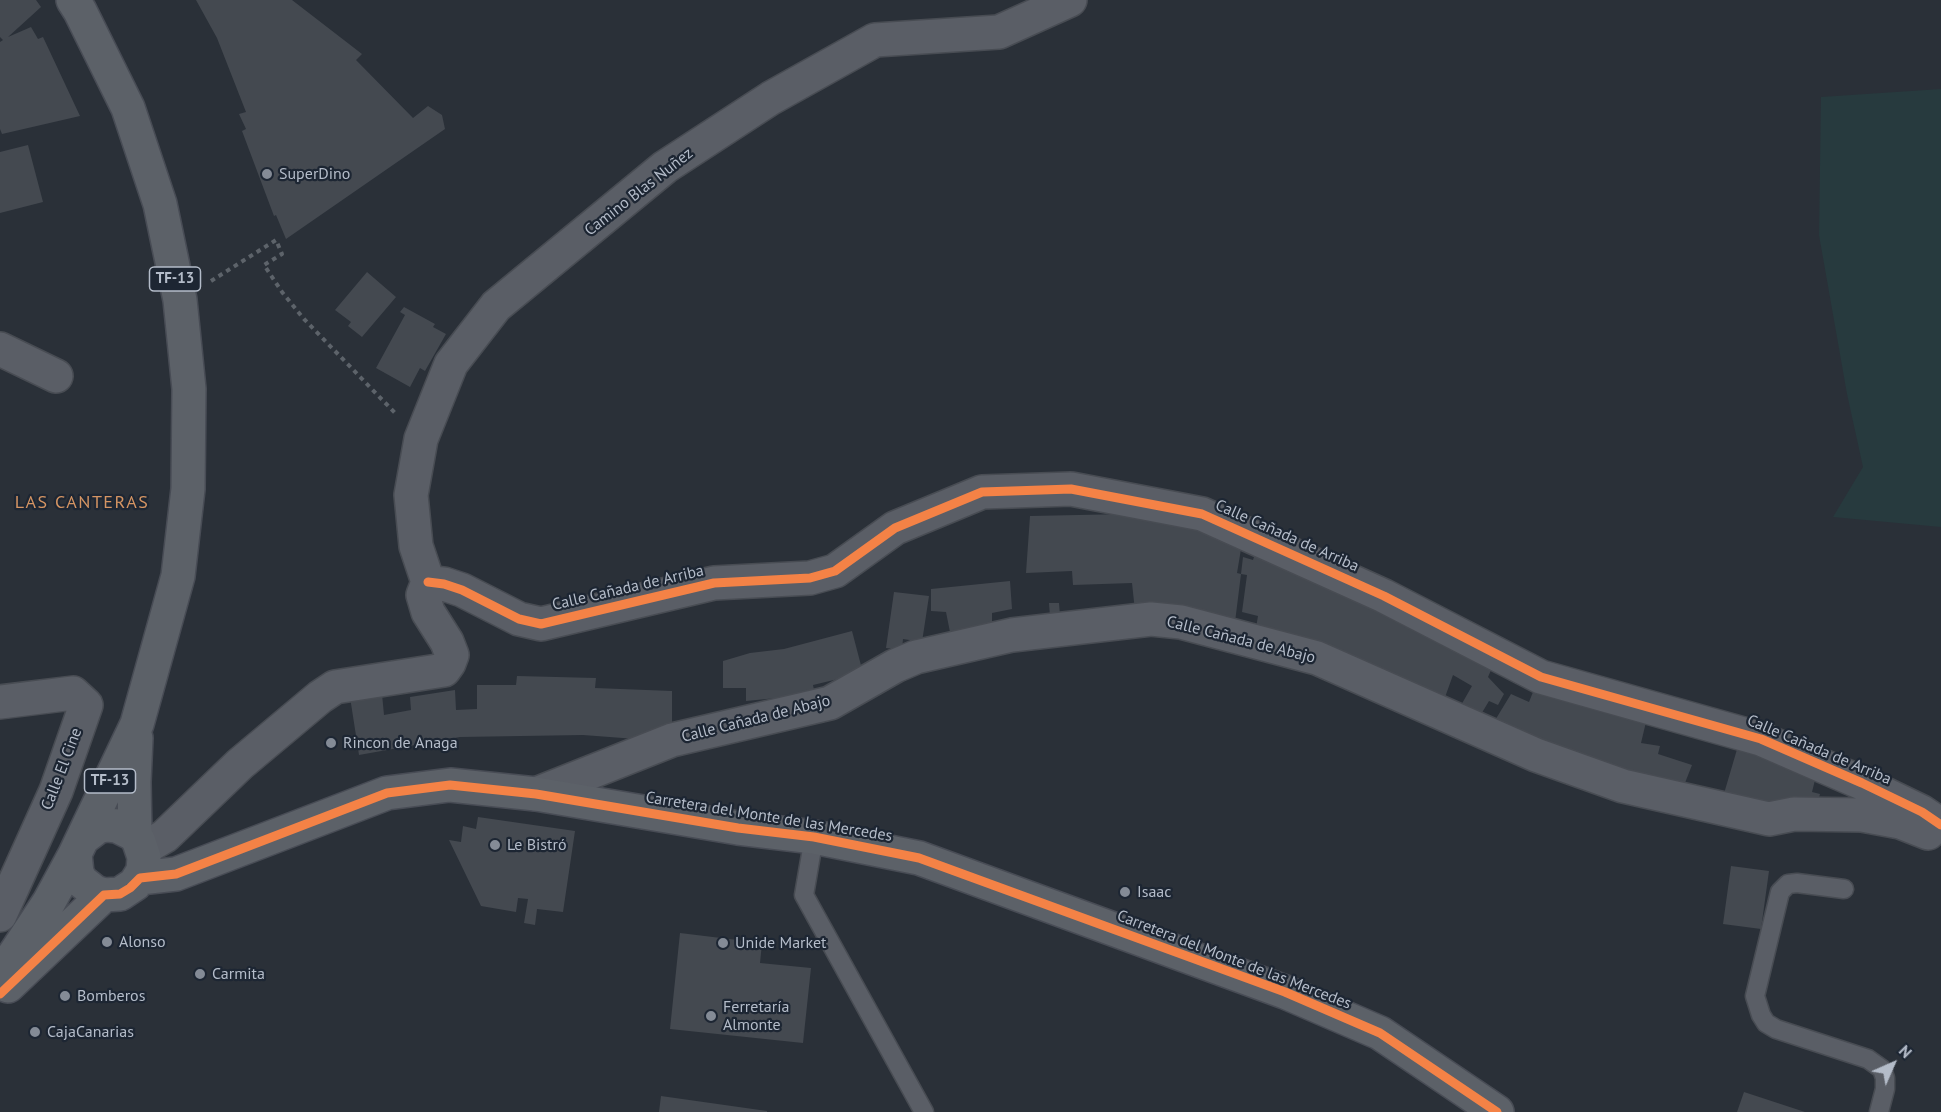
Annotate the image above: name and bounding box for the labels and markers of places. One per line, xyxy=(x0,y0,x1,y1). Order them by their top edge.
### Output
place label: SuperDino xyxy=(279,164,350,184)
marker: SuperDino xyxy=(260,167,274,181)
place label: Rincon de Anaga xyxy=(343,733,458,753)
marker: Rincon de Anaga xyxy=(324,736,338,750)
place label: Le Bistró xyxy=(507,835,567,855)
marker: Le Bistró xyxy=(488,838,502,852)
place label: Isaac xyxy=(1137,882,1171,902)
marker: Isaac xyxy=(1118,885,1132,899)
place label: Alonso xyxy=(119,932,166,952)
place label: Unide Market xyxy=(735,933,827,953)
marker: Alonso xyxy=(100,935,114,949)
marker: Unide Market xyxy=(716,936,730,950)
place label: Carmita xyxy=(212,964,265,984)
marker: Carmita xyxy=(193,967,207,981)
place label: Bomberos xyxy=(77,986,145,1006)
marker: Bomberos xyxy=(58,989,72,1003)
place label: Ferretaría Almonte xyxy=(723,997,789,1035)
marker: Ferretaría Almonte xyxy=(704,1009,718,1023)
place label: CajaCanarias xyxy=(47,1022,134,1042)
marker: CajaCanarias xyxy=(28,1025,42,1039)

